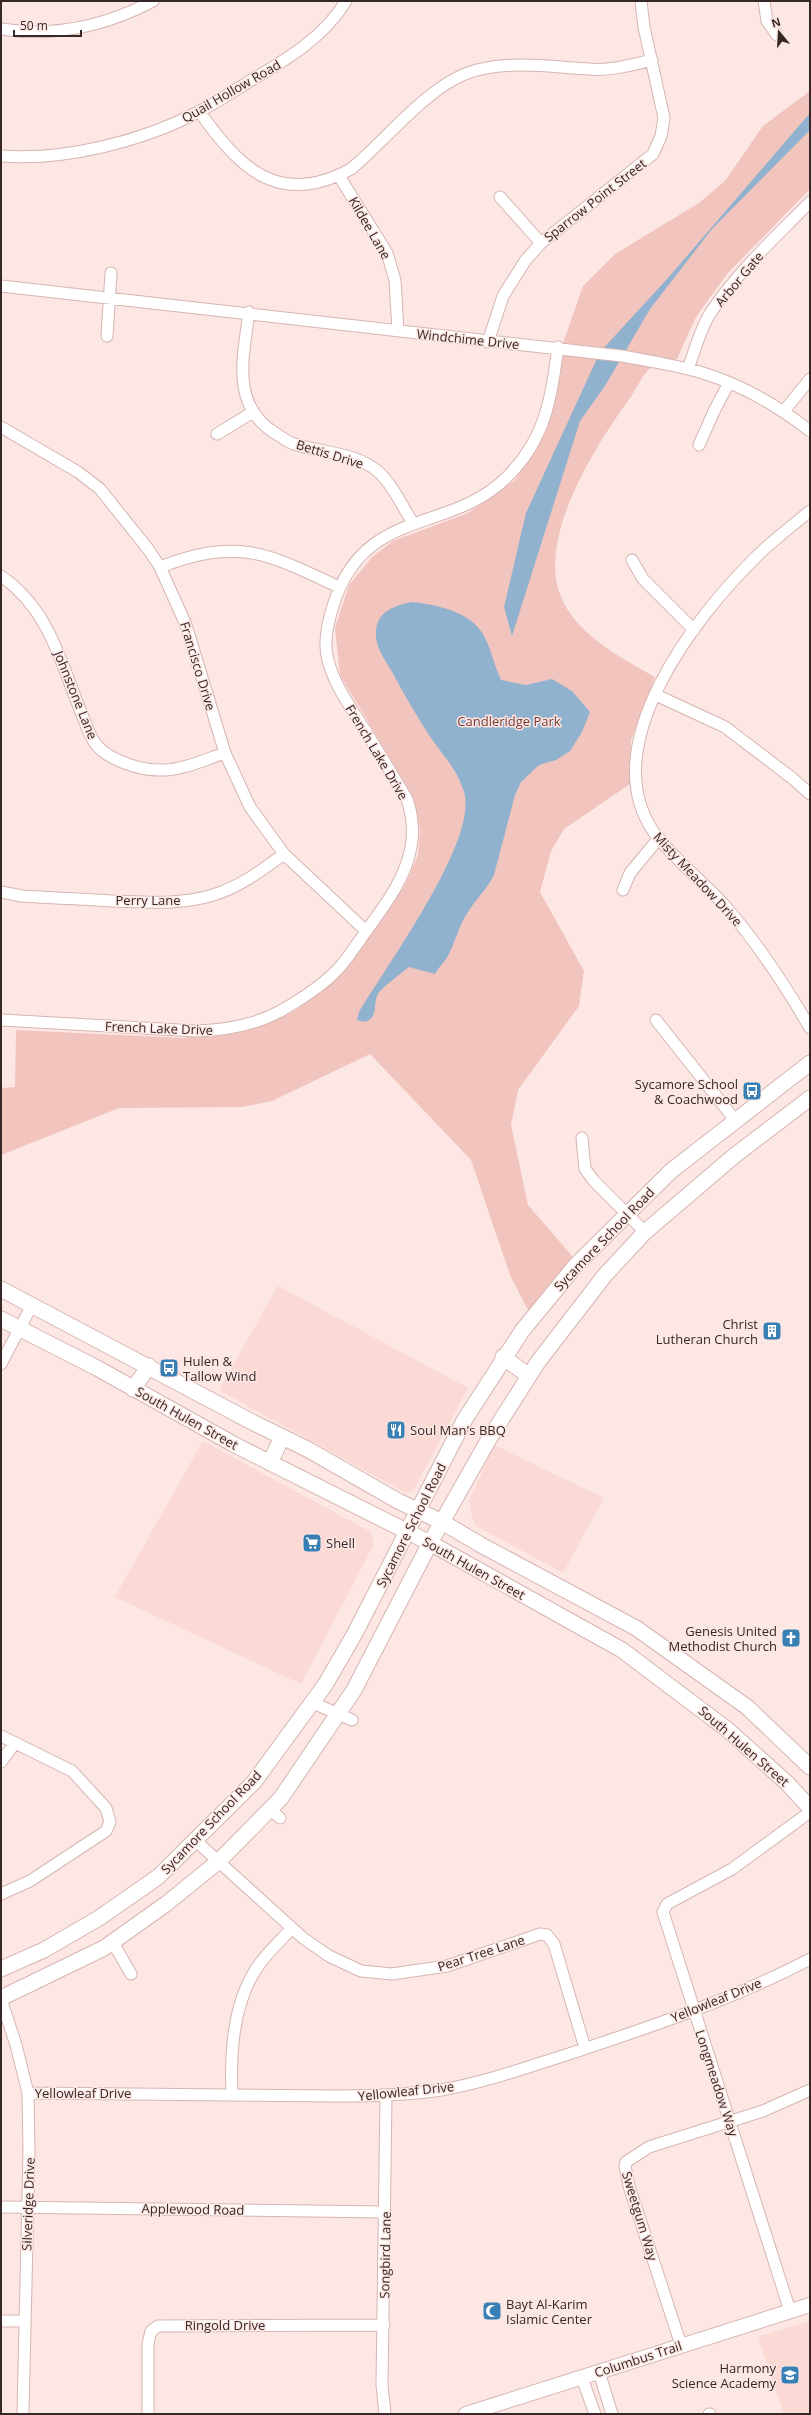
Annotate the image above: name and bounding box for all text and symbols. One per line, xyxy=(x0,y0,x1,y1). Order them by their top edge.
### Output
scale bar xyxy=(14,12,81,38)
north arrow xyxy=(759,12,799,52)
text: N xyxy=(769,13,782,31)
text: 50 m xyxy=(20,17,48,34)
street label: Quail Hollow Road xyxy=(178,55,284,127)
street label: Sparrow Point Street xyxy=(540,154,650,246)
street label: Kildee Lane xyxy=(345,193,395,263)
street label: Arbor Gate xyxy=(711,248,767,310)
street label: Windchime Drive xyxy=(416,325,520,353)
street label: Bettis Drive xyxy=(294,435,366,473)
street label: Francisco Drive xyxy=(176,619,220,713)
street label: Johnstone Lane xyxy=(49,646,102,742)
street label: French Lake Drive xyxy=(341,701,413,803)
park label: Candleridge Park xyxy=(457,712,561,730)
street label: Misty Meadow Drive xyxy=(649,828,747,930)
street label: Perry Lane xyxy=(116,891,180,909)
street label: French Lake Drive xyxy=(105,1017,213,1039)
place label: Sycamore School & Coachwood xyxy=(635,1075,738,1108)
bus stop icon: Sycamore School & Coachwood xyxy=(741,1080,763,1102)
street label: Sycamore School Road xyxy=(550,1183,658,1295)
place label: Christ Lutheran Church xyxy=(656,1315,758,1348)
building icon: Christ Lutheran Church xyxy=(761,1320,783,1342)
place label: Hulen & Tallow Wind xyxy=(183,1352,256,1385)
bus stop icon: Hulen & Tallow Wind xyxy=(158,1357,180,1379)
street label: South Hulen Street xyxy=(132,1382,242,1454)
restaurant icon: Soul Man's BBQ xyxy=(385,1419,407,1441)
place label: Soul Man's BBQ xyxy=(410,1421,506,1439)
street label: Sycamore School Road xyxy=(372,1460,450,1590)
supermarket icon: Shell xyxy=(301,1532,323,1554)
street label: South Hulen Street xyxy=(419,1532,529,1604)
place label: Shell xyxy=(326,1534,355,1552)
place label: Genesis United Methodist Church xyxy=(668,1622,777,1655)
church icon: Genesis United Methodist Church xyxy=(780,1627,802,1649)
street label: South Hulen Street xyxy=(695,1702,793,1791)
street label: Sycamore School Road xyxy=(157,1766,265,1878)
street label: Pear Tree Lane xyxy=(435,1930,527,1976)
street label: Yellowleaf Drive xyxy=(668,1974,764,2026)
street label: Longmeadow Way xyxy=(691,2027,743,2139)
street label: Yellowleaf Drive xyxy=(357,2077,455,2105)
street label: Yellowleaf Drive xyxy=(35,2084,131,2102)
street label: Silveridge Drive xyxy=(17,2157,39,2251)
street label: Sweetgum Way xyxy=(618,2169,662,2263)
street label: Applewood Road xyxy=(141,2199,245,2219)
street label: Songbird Lane xyxy=(375,2211,395,2299)
place label: Bayt Al-Karim Islamic Center xyxy=(506,2295,593,2328)
mosque icon: Bayt Al-Karim Islamic Center xyxy=(481,2300,503,2322)
street label: Ringold Drive xyxy=(185,2316,265,2334)
street label: Columbus Trail xyxy=(592,2336,684,2382)
place label: Harmony Science Academy xyxy=(672,2359,776,2392)
school or university icon: Harmony Science Academy xyxy=(779,2364,801,2386)

